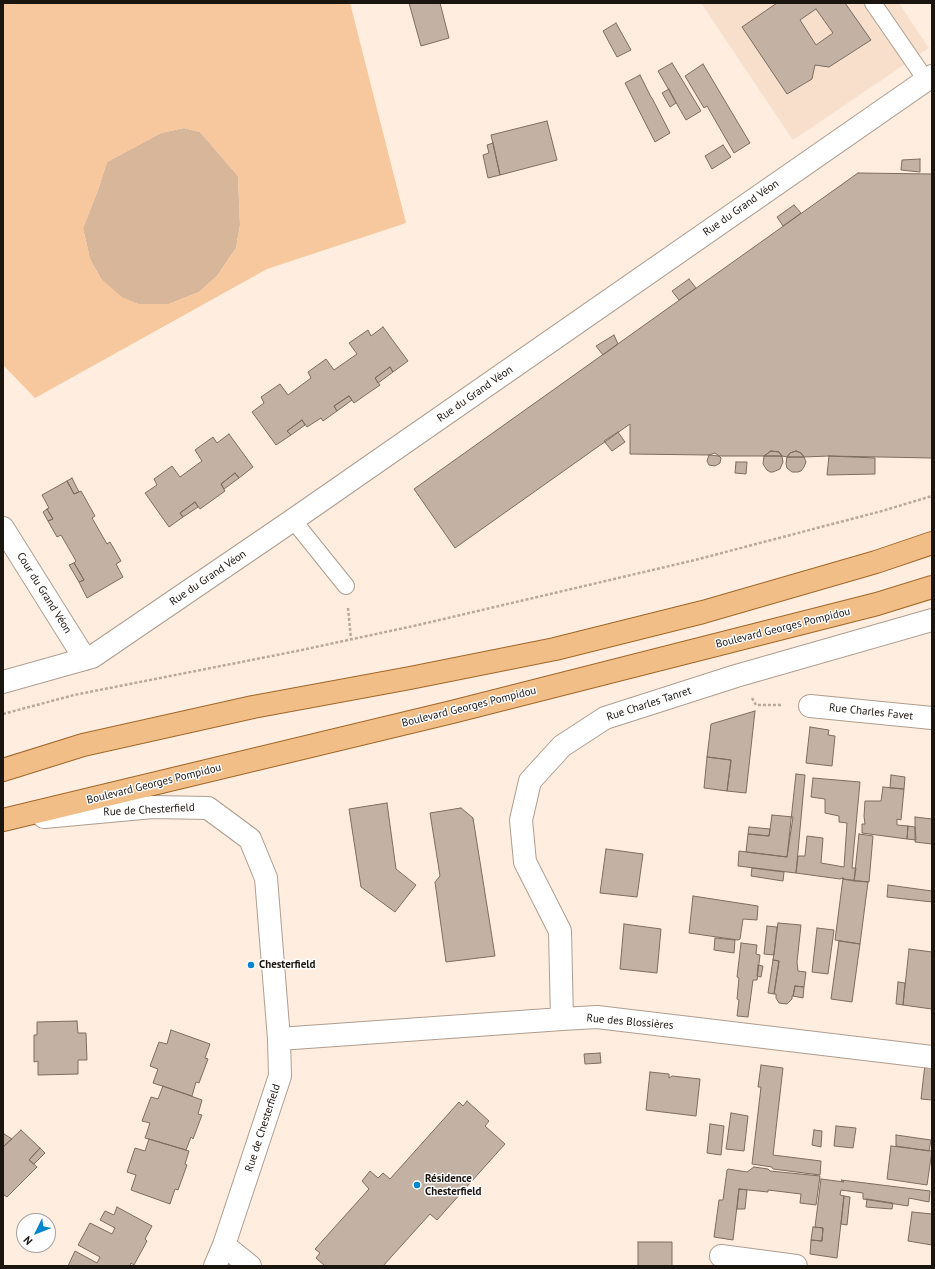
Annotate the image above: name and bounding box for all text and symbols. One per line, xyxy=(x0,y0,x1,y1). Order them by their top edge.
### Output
street label: Rue du Grand Véon xyxy=(701,177,781,239)
street label: Rue du Grand Véon xyxy=(435,363,515,425)
street label: Rue du Grand Véon xyxy=(167,548,249,608)
street label: Cour du Grand Véon xyxy=(14,550,74,636)
street label: Boulevard Georges Pompidou xyxy=(714,605,852,651)
street label: Boulevard Georges Pompidou xyxy=(400,684,538,730)
street label: Rue Charles Tanret xyxy=(605,684,693,724)
street label: Rue Charles Favet xyxy=(828,701,914,723)
street label: Boulevard Georges Pompidou xyxy=(85,761,223,807)
street label: Rue de Chesterfield xyxy=(103,801,195,819)
place label: Chesterfield xyxy=(259,958,315,972)
marker: Chesterfield xyxy=(246,960,256,970)
street label: Rue des Blossières xyxy=(586,1012,674,1032)
street label: Rue de Chesterfield xyxy=(243,1082,283,1174)
place label: Résidence Chesterfield xyxy=(425,1172,481,1198)
marker: Résidence Chesterfield xyxy=(412,1180,422,1190)
north arrow xyxy=(16,1213,56,1253)
text: N xyxy=(20,1233,36,1248)

